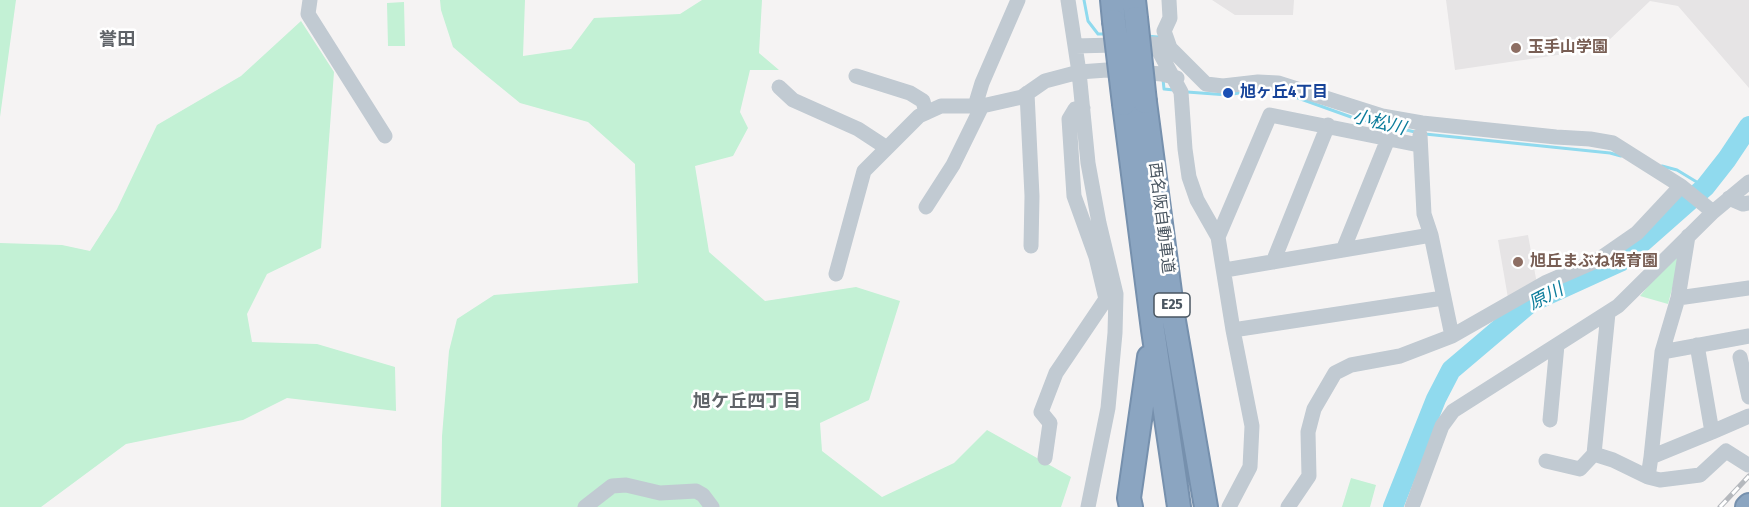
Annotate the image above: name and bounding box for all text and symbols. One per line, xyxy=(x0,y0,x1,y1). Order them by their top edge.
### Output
district label: 誉田 xyxy=(99,29,135,51)
place label: 玉手山学園 xyxy=(1528,38,1608,58)
marker: 玉手山学園 xyxy=(1509,41,1523,55)
place label: 旭ヶ丘4丁目 xyxy=(1240,83,1328,103)
marker: 旭ヶ丘4丁目 xyxy=(1221,86,1235,100)
water label: 小松川 xyxy=(1350,106,1408,140)
street label: 西名阪自動車道 xyxy=(1145,161,1177,275)
place label: 旭丘まぶね保育園 xyxy=(1530,252,1658,272)
marker: 旭丘まぶね保育園 xyxy=(1511,255,1525,269)
water label: 原川 xyxy=(1525,279,1567,315)
road number: E25 xyxy=(1154,293,1190,317)
district label: 旭ケ丘四丁目 xyxy=(693,391,801,413)

